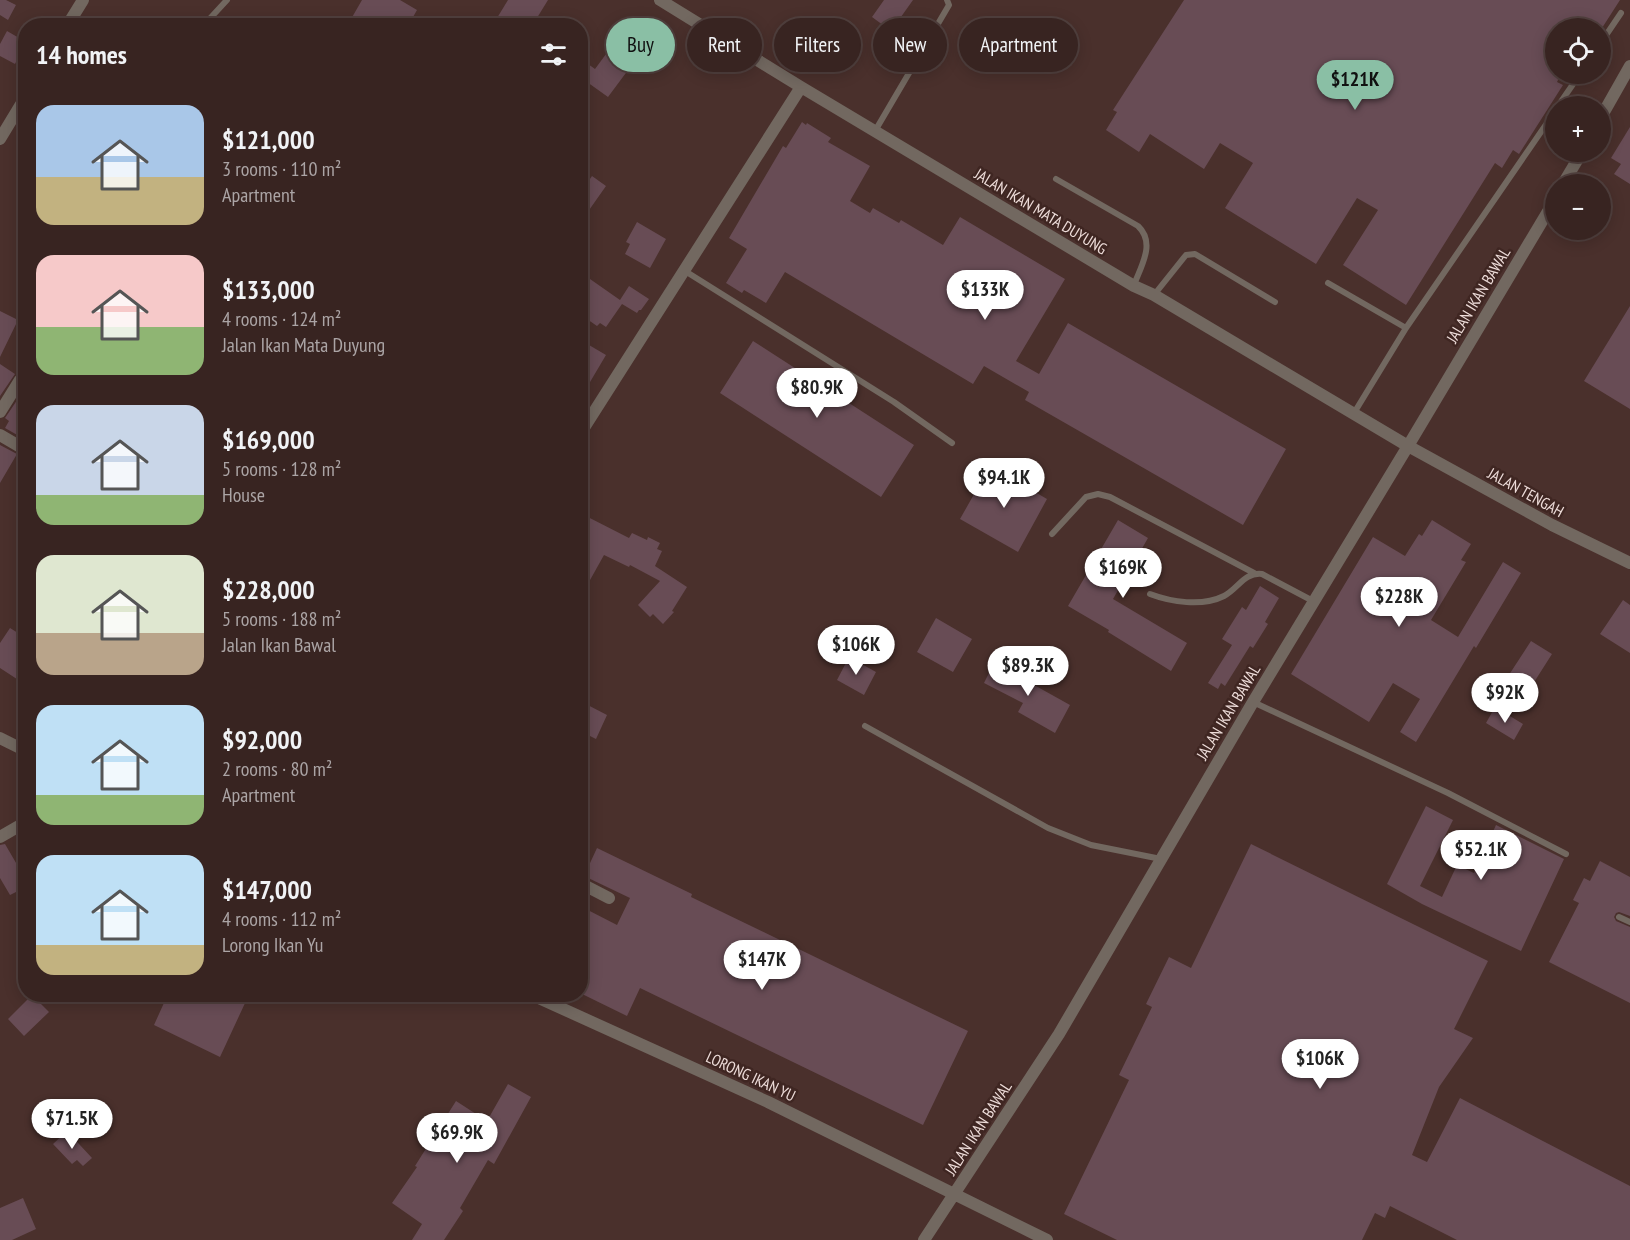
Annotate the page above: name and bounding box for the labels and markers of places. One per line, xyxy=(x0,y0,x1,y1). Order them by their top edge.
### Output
pin: $121K xyxy=(1313,60,1397,111)
pin: $133K xyxy=(943,270,1027,321)
pin: $80.9K xyxy=(768,368,866,419)
pin: $94.1K xyxy=(955,458,1053,509)
pin: $169K xyxy=(1081,548,1165,599)
pin: $228K xyxy=(1357,577,1441,628)
pin: $106K xyxy=(814,625,898,676)
pin: $89.3K xyxy=(979,646,1077,697)
pin: $92K xyxy=(1469,673,1541,724)
pin: $52.1K xyxy=(1432,830,1530,881)
pin: $147K xyxy=(720,940,804,991)
pin: $106K xyxy=(1278,1039,1362,1090)
pin: $71.5K xyxy=(23,1099,121,1150)
pin: $69.9K xyxy=(408,1113,506,1164)

